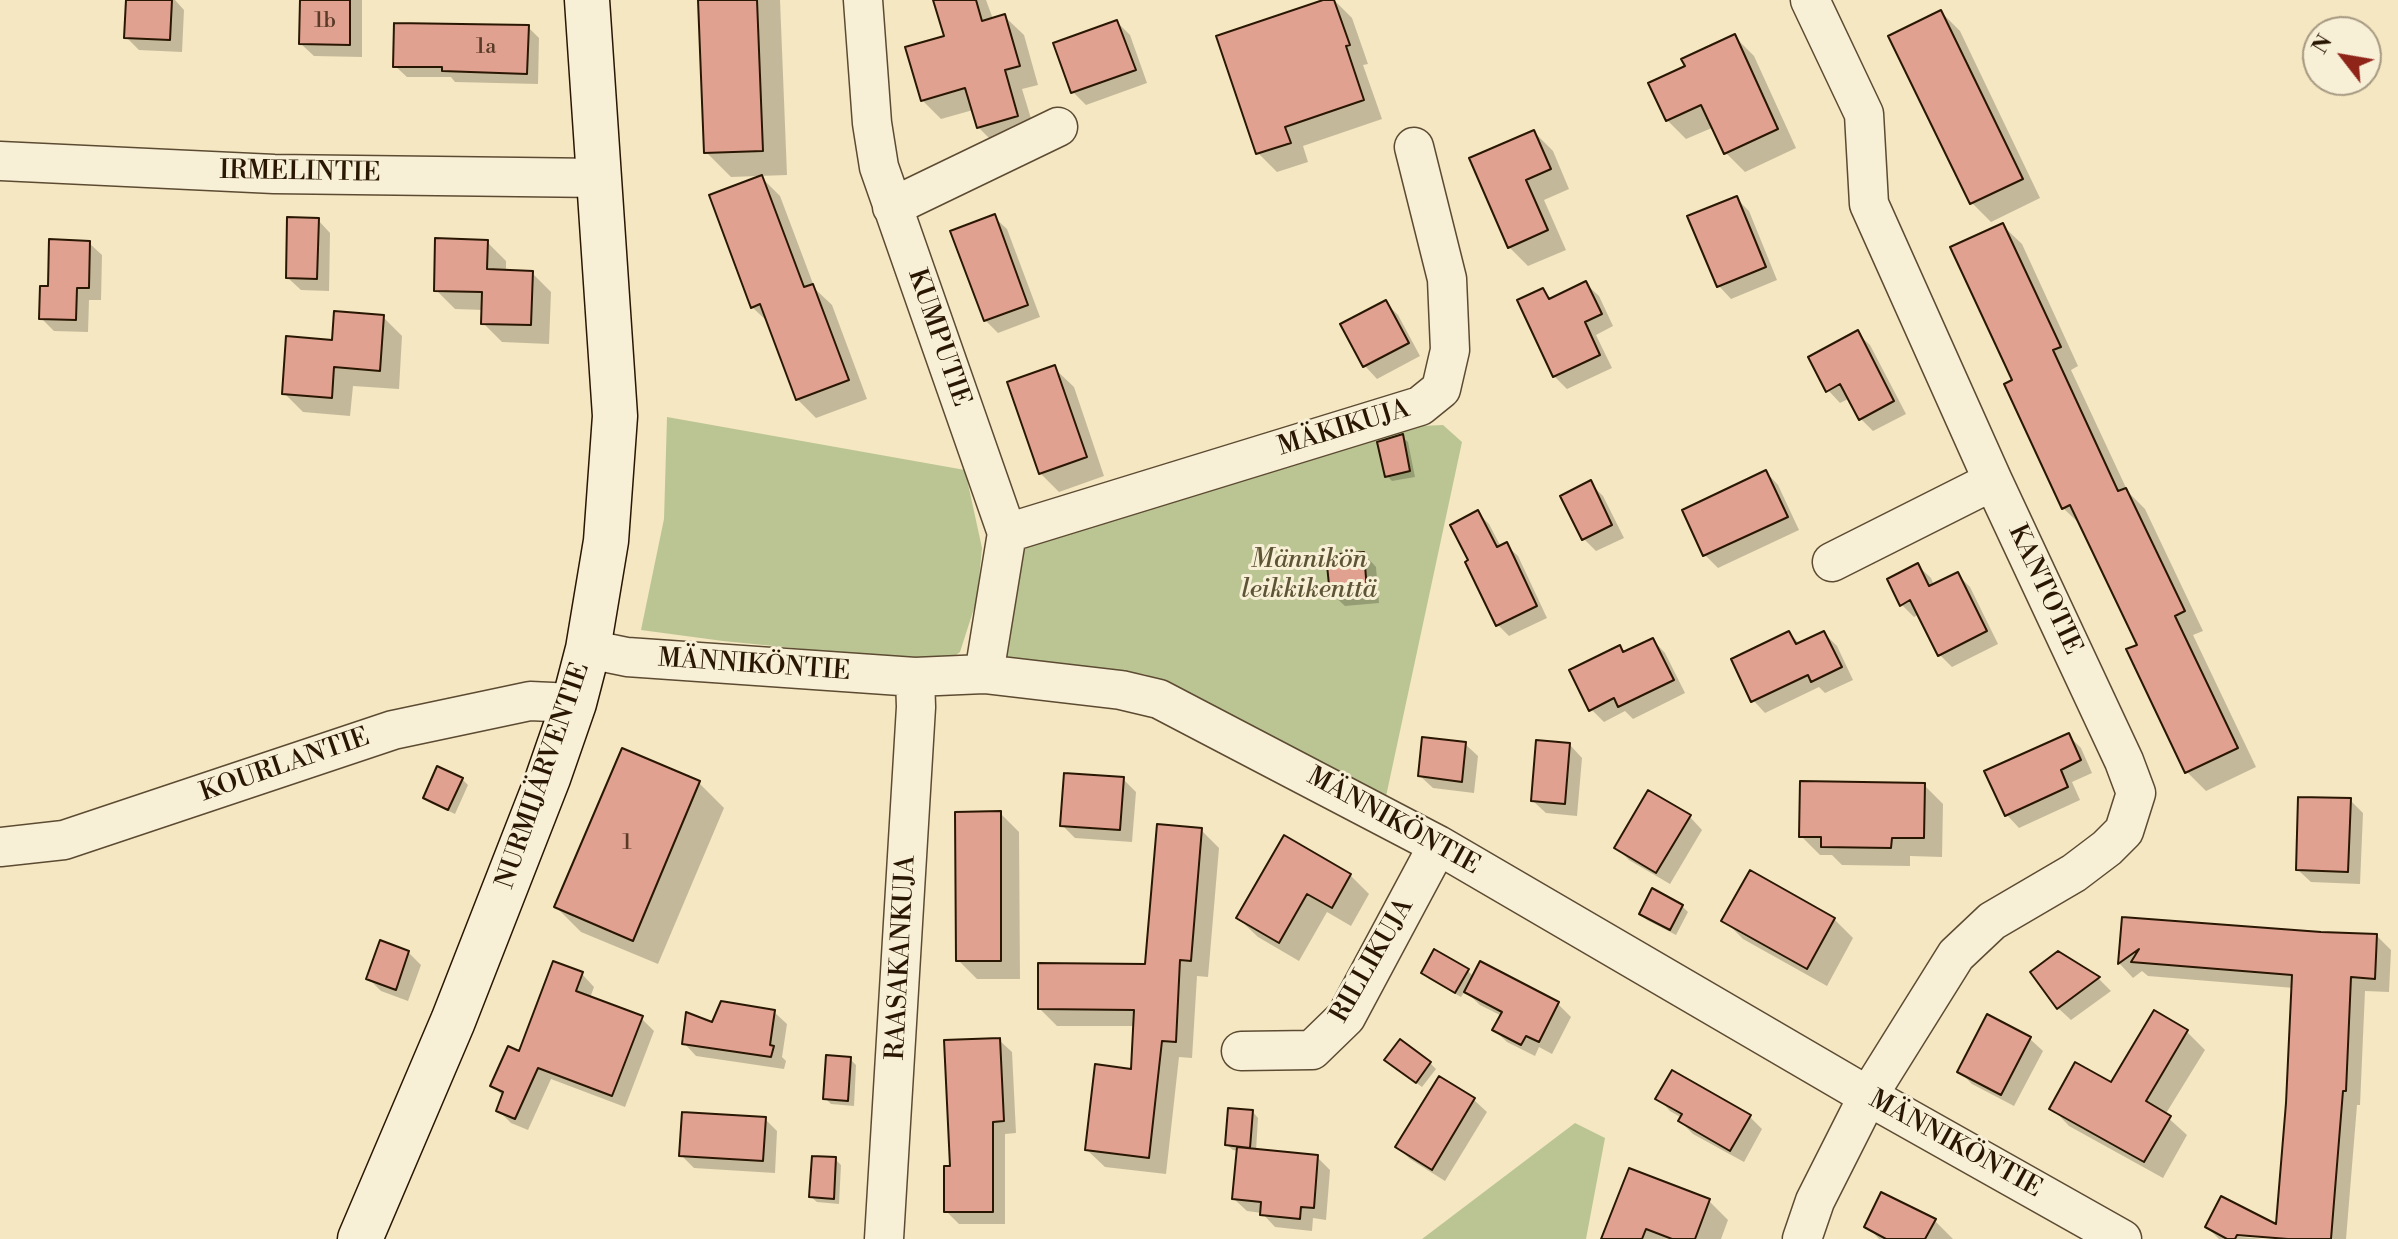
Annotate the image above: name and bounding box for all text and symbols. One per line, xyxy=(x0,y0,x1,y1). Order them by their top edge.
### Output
house number: 1b xyxy=(314,9,336,35)
north arrow xyxy=(2302,16,2382,96)
text: N xyxy=(2307,30,2339,59)
house number: 1a xyxy=(476,35,496,61)
street label: IRMELINTIE xyxy=(219,156,381,190)
street label: KUMPUTIE xyxy=(900,265,976,411)
street label: MÄKIKUJA xyxy=(1274,394,1414,464)
street label: KANTOTIE xyxy=(2000,520,2088,660)
park label: Männikön leikkikenttä xyxy=(1241,545,1377,606)
street label: MÄNNIKÖNTIE xyxy=(657,644,851,688)
street label: NURMIJÄRVENTIE xyxy=(491,659,597,893)
street label: KOURLANTIE xyxy=(196,722,374,810)
street label: MÄNNIKÖNTIE xyxy=(1301,762,1485,882)
house number: 1 xyxy=(622,831,632,857)
street label: RAASAKANKUJA xyxy=(881,855,923,1061)
street label: RILLIKUJA xyxy=(1325,893,1421,1029)
street label: MÄNNIKÖNTIE xyxy=(1863,1085,2047,1205)

